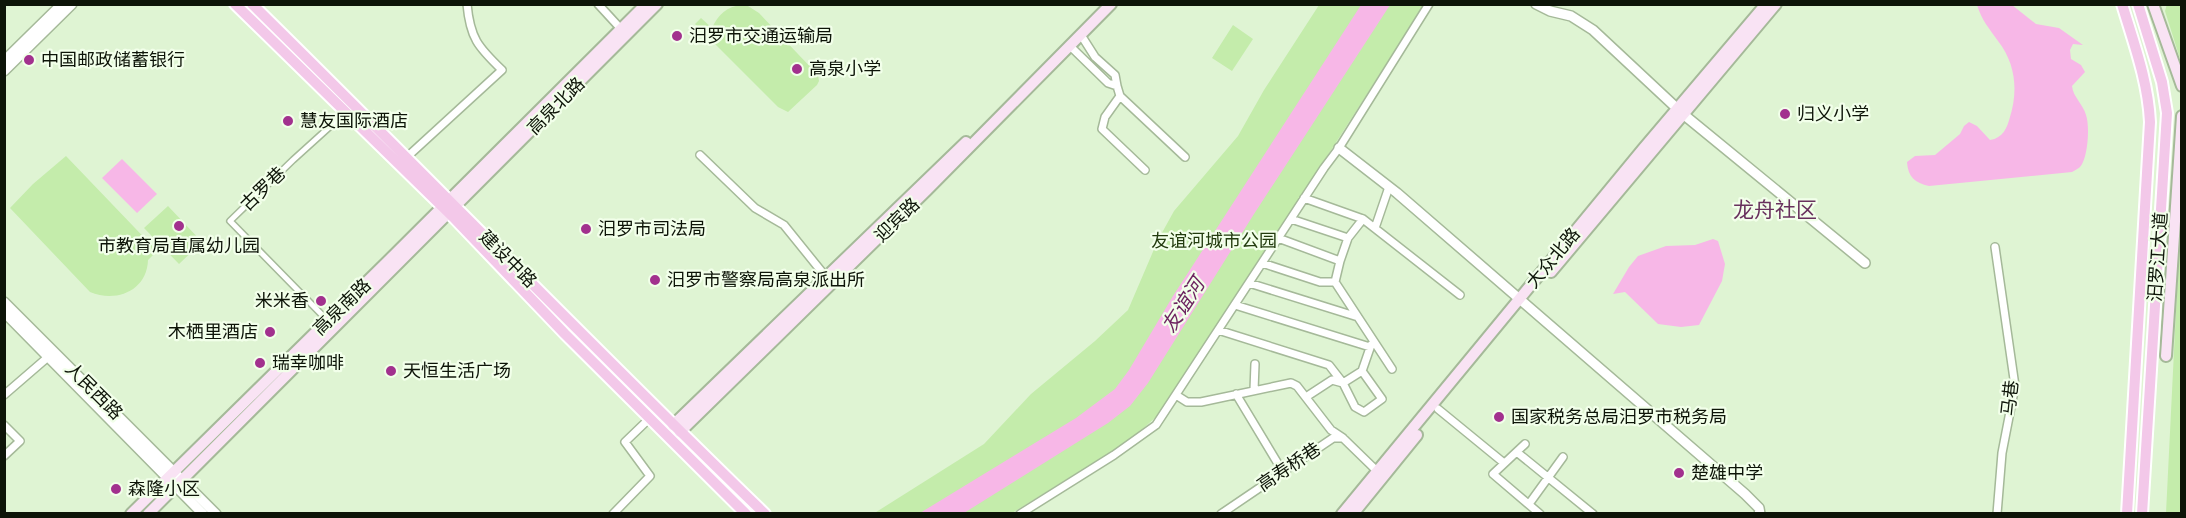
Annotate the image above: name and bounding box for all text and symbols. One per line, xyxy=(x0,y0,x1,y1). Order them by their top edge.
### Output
place label: 汨罗市交通运输局 xyxy=(689,24,833,48)
marker: 汨罗市交通运输局 xyxy=(670,29,684,43)
place label: 中国邮政储蓄银行 xyxy=(41,48,185,72)
marker: 中国邮政储蓄银行 xyxy=(22,53,36,67)
place label: 高泉小学 xyxy=(809,57,881,81)
marker: 高泉小学 xyxy=(790,62,804,76)
street label: 高泉北路 xyxy=(522,72,590,140)
place label: 归义小学 xyxy=(1797,102,1869,126)
marker: 归义小学 xyxy=(1778,107,1792,121)
place label: 慧友国际酒店 xyxy=(300,109,408,133)
marker: 慧友国际酒店 xyxy=(281,114,295,128)
street label: 古罗巷 xyxy=(235,162,291,216)
street label: 迎宾路 xyxy=(869,193,925,247)
district label: 龙舟社区 xyxy=(1733,196,1817,224)
street label: 汨罗江大道 xyxy=(2143,211,2173,303)
place label: 汨罗市司法局 xyxy=(598,217,706,241)
marker: 市教育局直属幼儿园 xyxy=(172,219,186,233)
marker: 汨罗市司法局 xyxy=(579,222,593,236)
street label: 大众北路 xyxy=(1521,223,1585,293)
street label: 建设中路 xyxy=(474,225,542,293)
park label: 友谊河城市公园 xyxy=(1151,229,1277,253)
place label: 市教育局直属幼儿园 xyxy=(98,234,260,258)
place label: 汨罗市警察局高泉派出所 xyxy=(667,268,865,292)
water label: 友谊河 xyxy=(1156,269,1212,337)
street label: 高泉南路 xyxy=(308,273,376,341)
marker: 汨罗市警察局高泉派出所 xyxy=(648,273,662,287)
place label: 米米香 xyxy=(255,289,309,313)
marker: 米米香 xyxy=(314,294,328,308)
place label: 木栖里酒店 xyxy=(168,320,258,344)
marker: 木栖里酒店 xyxy=(263,325,277,339)
place label: 瑞幸咖啡 xyxy=(272,351,344,375)
marker: 瑞幸咖啡 xyxy=(253,356,267,370)
street label: 人民西路 xyxy=(60,357,128,425)
place label: 天恒生活广场 xyxy=(403,359,511,383)
marker: 天恒生活广场 xyxy=(384,364,398,378)
street label: 马巷 xyxy=(1996,379,2024,417)
place label: 国家税务总局汨罗市税务局 xyxy=(1511,405,1727,429)
marker: 国家税务总局汨罗市税务局 xyxy=(1492,410,1506,424)
street label: 高寿桥巷 xyxy=(1252,437,1326,497)
place label: 楚雄中学 xyxy=(1691,461,1763,485)
marker: 楚雄中学 xyxy=(1672,466,1686,480)
place label: 森隆小区 xyxy=(128,477,200,501)
marker: 森隆小区 xyxy=(109,482,123,496)

